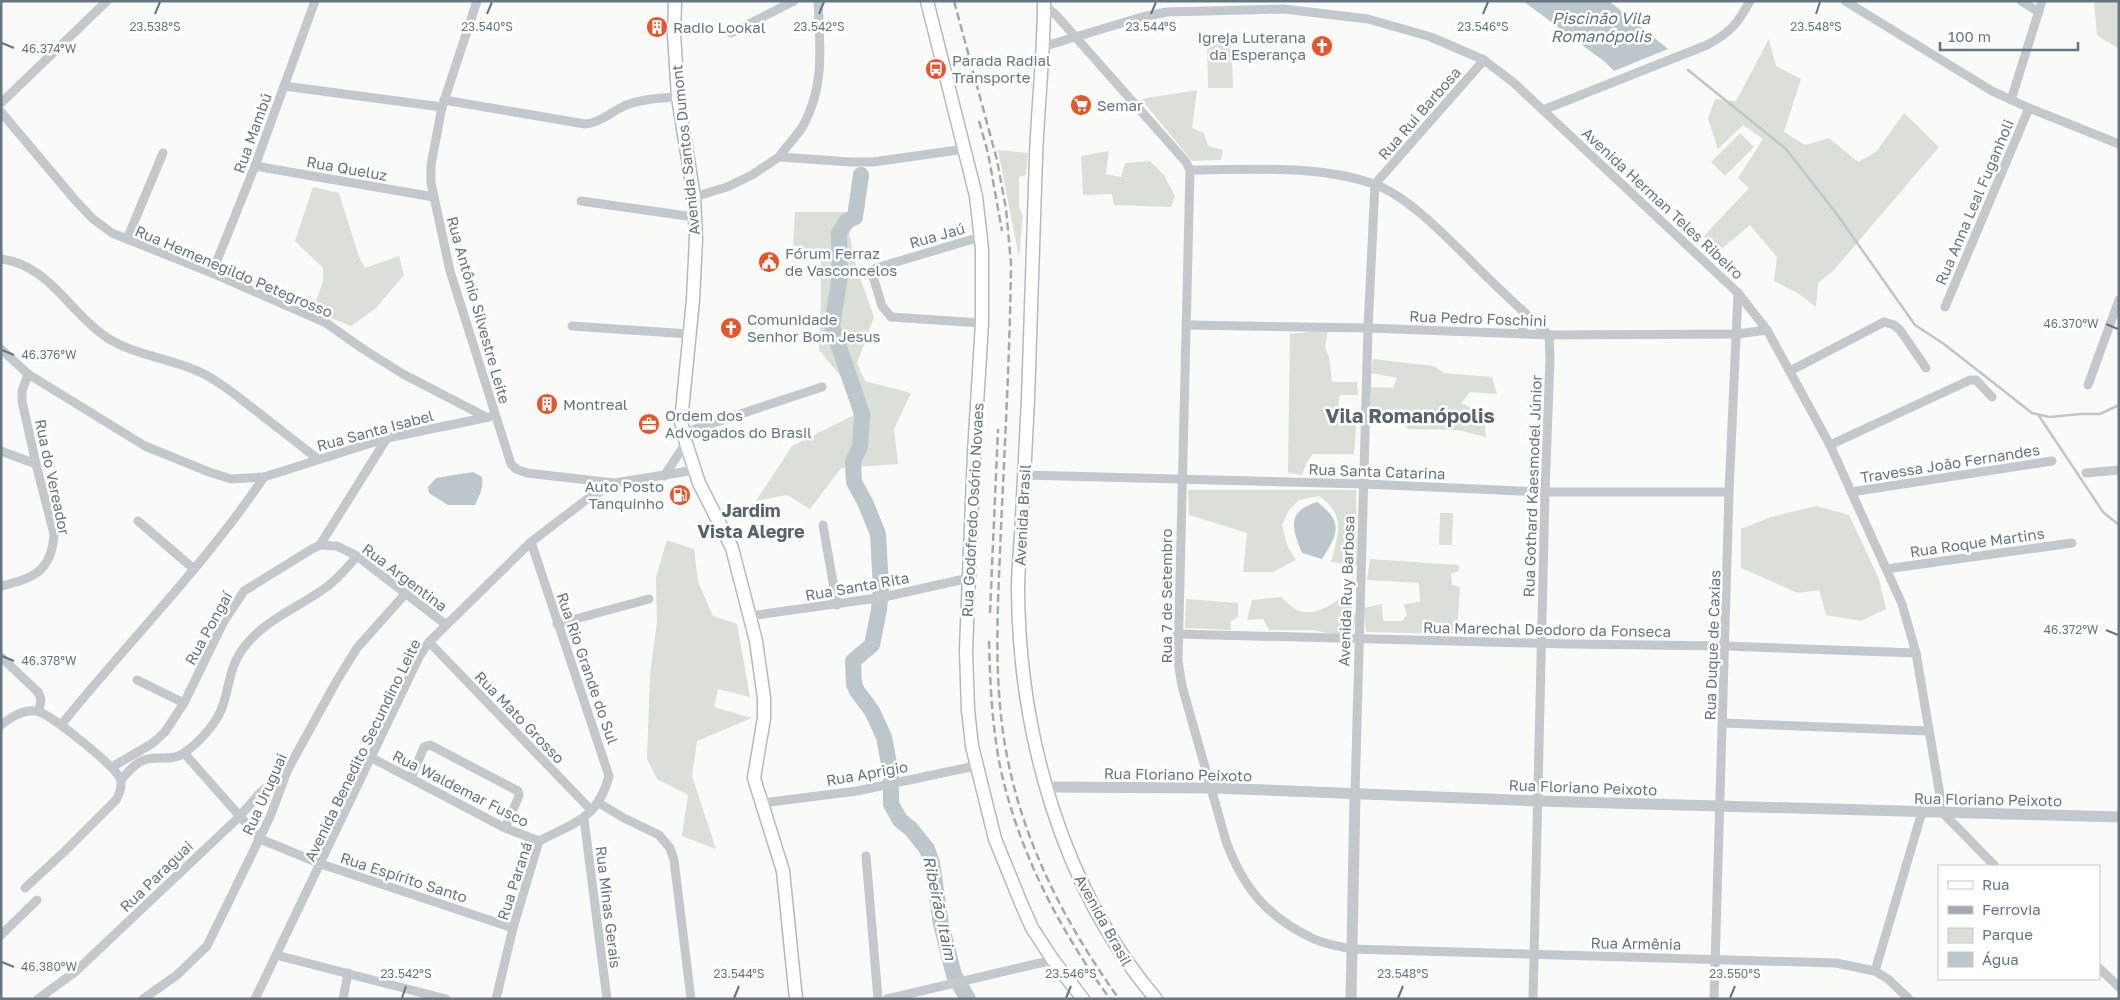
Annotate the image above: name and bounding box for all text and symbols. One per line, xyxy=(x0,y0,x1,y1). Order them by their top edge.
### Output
water label: Piscinão Vila Romanópolis xyxy=(1551,8,1653,46)
building icon: Radio Lookal xyxy=(645,15,669,39)
place label: Radio Lookal xyxy=(673,18,766,36)
text: 23.538°S xyxy=(129,19,181,34)
text: 23.540°S xyxy=(461,19,513,34)
text: 23.542°S xyxy=(793,19,845,34)
text: 23.544°S xyxy=(1126,19,1177,34)
text: 23.546°S xyxy=(1457,19,1509,34)
text: 23.548°S xyxy=(1790,19,1842,34)
scale bar xyxy=(1940,20,2078,52)
text: 100 m xyxy=(1948,27,1991,45)
place label: Igreja Luterana da Esperança xyxy=(1198,28,1306,63)
church icon: Igreja Luterana da Esperança xyxy=(1310,34,1334,58)
text: 46.374°W xyxy=(22,41,77,56)
place label: Parada Radial Transporte xyxy=(952,51,1051,86)
bus stop icon: Parada Radial Transporte xyxy=(924,57,948,81)
street label: Rua Rui Barbosa xyxy=(1374,63,1464,163)
street label: Avenida Santos Dumont xyxy=(667,64,703,236)
street label: Rua Mambú xyxy=(229,90,275,176)
supermarket icon: Semar xyxy=(1069,93,1093,117)
place label: Semar xyxy=(1097,96,1143,114)
street label: Rua Anna Leal Fuganholi xyxy=(1931,117,2017,287)
street label: Avenida Herman Teles Ribeiro xyxy=(1579,123,1747,283)
street label: Rua Queluz xyxy=(305,152,389,184)
street label: Rua Antônio Silvestre Leite xyxy=(444,214,514,406)
street label: Rua Jaú xyxy=(907,218,967,252)
street label: Rua Hemenegildo Petegrosso xyxy=(132,221,336,321)
place label: Fórum Ferraz de Vasconcelos xyxy=(785,244,897,279)
public building icon: Fórum Ferraz de Vasconcelos xyxy=(757,250,781,274)
street label: Rua Pedro Foschini xyxy=(1409,307,1547,329)
place label: Comunidade Senhor Bom Jesus xyxy=(747,310,880,345)
church icon: Comunidade Senhor Bom Jesus xyxy=(719,316,743,340)
text: 46.370°W xyxy=(2043,316,2099,331)
text: 46.376°W xyxy=(21,347,77,362)
street label: Rua Gothard Kaesmodel Júnior xyxy=(1519,374,1545,598)
building icon: Montreal xyxy=(535,392,559,416)
place label: Montreal xyxy=(563,395,628,413)
street label: Rua Godofredo Osório Novaes xyxy=(957,402,987,618)
district label: Vila Romanópolis xyxy=(1325,403,1495,427)
street label: Rua Santa Isabel xyxy=(315,406,436,454)
place label: Ordem dos Advogados do Brasil xyxy=(665,406,812,441)
office icon: Ordem dos Advogados do Brasil xyxy=(637,412,661,436)
street label: Rua do Vereador xyxy=(32,417,74,537)
street label: Travessa João Fernandes xyxy=(1859,440,2041,486)
street label: Rua Santa Catarina xyxy=(1308,460,1446,482)
street label: Avenida Brasil xyxy=(1010,464,1034,566)
place label: Auto Posto Tanquinho xyxy=(585,477,664,512)
fuel station icon: Auto Posto Tanquinho xyxy=(668,483,692,507)
district label: Jardim Vista Alegre xyxy=(697,499,805,542)
street label: Avenida Ruy Barbosa xyxy=(1334,515,1358,667)
street label: Rua Roque Martins xyxy=(1909,524,2045,560)
street label: Rua 7 de Setembro xyxy=(1157,529,1175,663)
street label: Rua Argentina xyxy=(359,539,451,615)
street label: Rua Santa Rita xyxy=(804,568,910,604)
street label: Rua Duque de Caxias xyxy=(1700,569,1724,721)
street label: Rua Pongaí xyxy=(181,587,236,668)
street label: Rua Rio Grande do Sul xyxy=(554,590,622,746)
street label: Rua Marechal Deodoro da Fonseca xyxy=(1423,618,1671,640)
text: 46.372°W xyxy=(2044,622,2099,637)
street label: Avenida Benedito Secundino Leite xyxy=(300,636,424,864)
text: 46.378°W xyxy=(21,653,77,668)
street label: Rua Mato Grosso xyxy=(471,667,569,767)
street label: Rua Waldemar Fusco xyxy=(390,746,532,830)
street label: Rua Uruguai xyxy=(238,750,290,838)
street label: Rua Aprigio xyxy=(825,757,909,789)
street label: Rua Floriano Peixoto xyxy=(1104,764,1252,784)
street label: Rua Floriano Peixoto xyxy=(1509,775,1657,799)
street label: Rua Floriano Peixoto xyxy=(1914,789,2062,809)
street label: Rua Paraguai xyxy=(116,837,196,915)
street label: Rua Paraná xyxy=(493,840,535,922)
street label: Rua Minas Gerais xyxy=(593,845,625,969)
street label: Rua Espírito Santo xyxy=(338,848,470,906)
water label: Ribeirão Itaim xyxy=(919,854,961,963)
legend xyxy=(1938,865,2100,980)
street label: Avenida Brasil xyxy=(1071,871,1137,969)
text: Rua xyxy=(1982,875,2009,893)
text: Ferrovia xyxy=(1982,900,2041,918)
text: Parque xyxy=(1982,925,2033,943)
street label: Rua Armênia xyxy=(1590,933,1682,953)
text: Água xyxy=(1982,950,2019,968)
text: 46.380°W xyxy=(21,959,78,974)
text: 23.542°S xyxy=(380,966,432,981)
text: 23.544°S xyxy=(714,966,765,981)
text: 23.546°S xyxy=(1045,966,1097,981)
text: 23.548°S xyxy=(1377,966,1429,981)
text: 23.550°S xyxy=(1709,966,1761,981)

